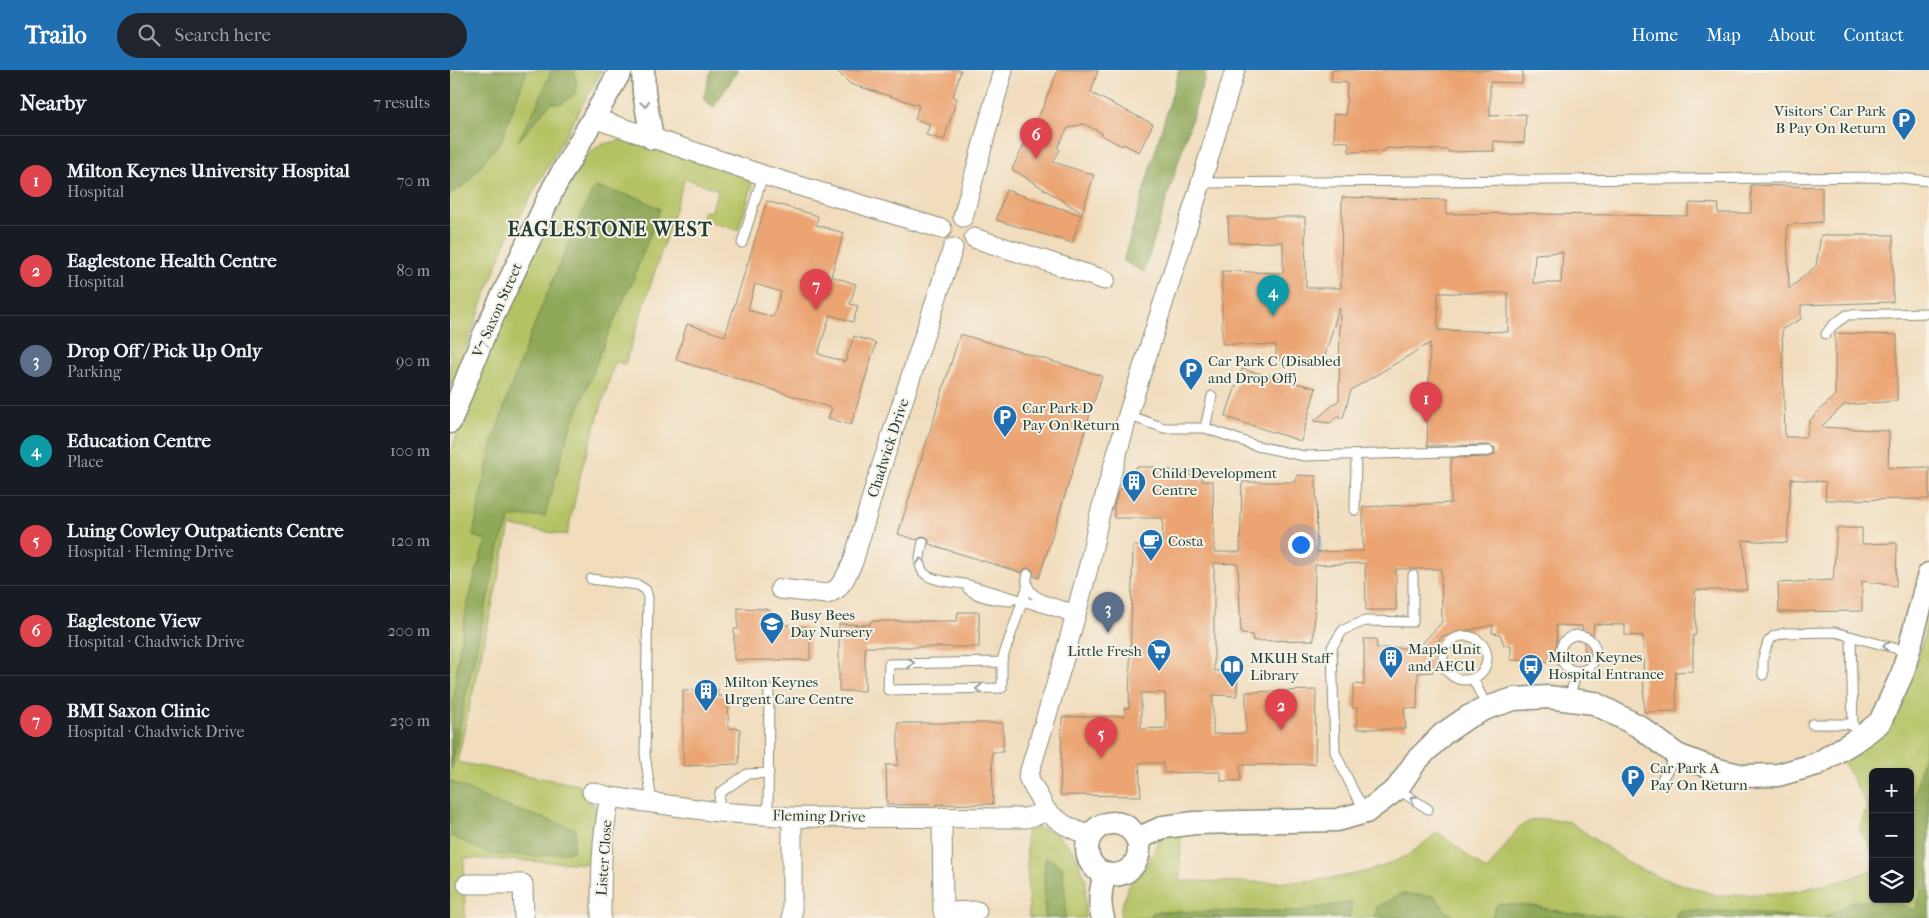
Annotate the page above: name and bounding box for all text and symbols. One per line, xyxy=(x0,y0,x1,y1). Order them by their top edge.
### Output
search box xyxy=(117,13,467,58)
text: Trailo xyxy=(25,21,87,49)
icon: search xyxy=(135,21,163,49)
text: Search here xyxy=(175,24,271,46)
text: Home xyxy=(1631,25,1678,46)
text: Map xyxy=(1706,25,1741,46)
text: About xyxy=(1769,25,1815,46)
text: Contact xyxy=(1843,25,1904,46)
text: Nearby xyxy=(20,91,86,115)
text: 7 results xyxy=(373,93,430,112)
one-way arrow xyxy=(640,100,650,109)
place label: Visitors' Car Park B Pay On Return xyxy=(1773,102,1886,137)
parking icon: Visitors' Car Park B Pay On Return xyxy=(1891,107,1917,141)
pin: 6 xyxy=(1020,118,1052,159)
text: Milton Keynes University Hospital xyxy=(67,160,350,182)
text: 1 xyxy=(33,171,39,190)
text: 70 m xyxy=(397,171,430,190)
text: Hospital xyxy=(67,182,124,201)
district label: EAGLESTONE WEST xyxy=(508,218,713,241)
text: Eaglestone Health Centre xyxy=(67,250,277,272)
street label: V7 Saxon Street xyxy=(468,259,526,361)
text: 2 xyxy=(32,261,40,280)
text: 80 m xyxy=(396,261,430,280)
pin: 7 xyxy=(800,269,832,310)
text: Hospital xyxy=(67,272,124,291)
pin: 4 xyxy=(1257,275,1289,316)
text: Drop Off / Pick Up Only xyxy=(67,340,262,362)
text: 3 xyxy=(33,351,39,370)
text: 90 m xyxy=(396,351,430,370)
place label: Car Park C (Disabled and Drop Off) xyxy=(1208,352,1342,387)
parking icon: Car Park C (Disabled and Drop Off) xyxy=(1178,357,1204,391)
text: Parking xyxy=(67,362,121,381)
pin: 1 xyxy=(1410,382,1442,423)
street label: Chadwick Drive xyxy=(863,396,913,500)
place label: Car Park D Pay On Return xyxy=(1022,399,1120,434)
parking icon: Car Park D Pay On Return xyxy=(992,404,1018,438)
text: Education Centre xyxy=(67,430,211,452)
text: 4 xyxy=(31,441,41,460)
text: 100 m xyxy=(390,441,430,460)
text: Place xyxy=(67,452,103,471)
place label: Child Development Centre xyxy=(1152,464,1278,499)
building icon: Child Development Centre xyxy=(1121,469,1147,503)
text: Luing Cowley Outpatients Centre xyxy=(67,520,344,542)
cafe icon: Costa xyxy=(1138,528,1164,562)
text: 5 xyxy=(33,531,39,550)
text: 120 m xyxy=(391,531,430,550)
place label: Costa xyxy=(1168,532,1205,550)
your location xyxy=(1288,532,1314,558)
text: Hospital · Fleming Drive xyxy=(67,542,234,561)
one-way arrow xyxy=(916,557,927,565)
pin: 3 xyxy=(1092,592,1124,633)
place label: Busy Bees Day Nursery xyxy=(790,606,874,641)
text: Eaglestone View xyxy=(67,610,201,632)
school or university icon: Busy Bees Day Nursery xyxy=(759,611,785,645)
text: 6 xyxy=(32,621,40,640)
text: 200 m xyxy=(387,621,430,640)
text: Hospital · Chadwick Drive xyxy=(67,632,244,651)
supermarket icon: Little Fresh xyxy=(1146,638,1172,672)
place label: Maple Unit and AECU xyxy=(1408,640,1482,675)
one-way arrow xyxy=(1881,641,1890,652)
place label: Little Fresh xyxy=(1068,642,1143,660)
building icon: Maple Unit and AECU xyxy=(1378,645,1404,679)
place label: Milton Keynes Hospital Entrance xyxy=(1548,648,1665,683)
place label: MKUH Staff Library xyxy=(1250,649,1333,684)
bus stop icon: Milton Keynes Hospital Entrance xyxy=(1518,653,1544,687)
library icon: MKUH Staff Library xyxy=(1219,654,1245,688)
one-way arrow xyxy=(908,658,915,668)
place label: Milton Keynes Urgent Care Centre xyxy=(724,673,854,708)
building icon: Milton Keynes Urgent Care Centre xyxy=(693,678,719,712)
one-way arrow xyxy=(975,683,983,694)
pin: 2 xyxy=(1265,689,1297,730)
text: BMI Saxon Clinic xyxy=(67,700,210,722)
text: 7 xyxy=(32,711,40,730)
text: 230 m xyxy=(390,711,430,730)
pin: 5 xyxy=(1085,717,1117,758)
text: Hospital · Chadwick Drive xyxy=(67,722,244,741)
place label: Car Park A Pay On Return xyxy=(1650,759,1748,794)
parking icon: Car Park A Pay On Return xyxy=(1620,764,1646,798)
map controls xyxy=(1869,768,1914,903)
button: + xyxy=(1869,768,1914,813)
one-way arrow xyxy=(1409,796,1418,805)
street label: Fleming Drive xyxy=(772,806,866,826)
button: − xyxy=(1869,813,1914,858)
street label: Lister Close xyxy=(592,819,616,897)
button: layers xyxy=(1869,858,1914,903)

